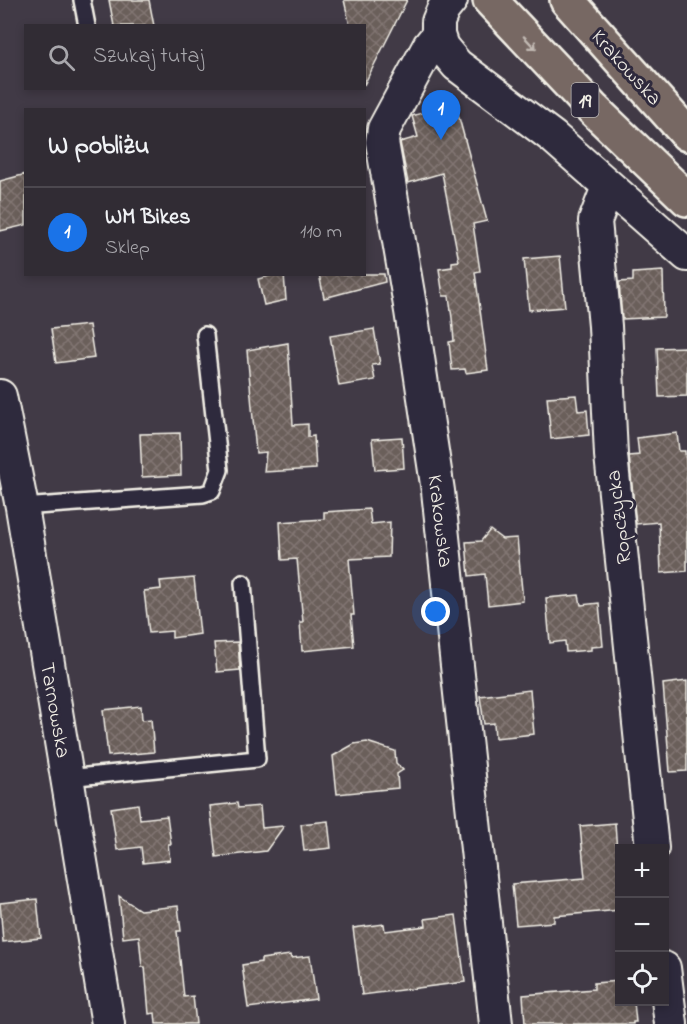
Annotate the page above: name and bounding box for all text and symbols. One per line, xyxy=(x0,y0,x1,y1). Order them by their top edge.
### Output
search box xyxy=(24,24,366,90)
street label: Krakowska xyxy=(583,24,668,113)
one-way arrow xyxy=(523,35,538,50)
icon: search xyxy=(45,41,78,74)
text: Szukaj tutaj xyxy=(93,41,204,73)
road number: 19 xyxy=(572,83,598,117)
pin: 1 xyxy=(422,90,460,140)
text: W pobliżu xyxy=(48,128,149,166)
text: WM Bikes xyxy=(105,202,190,234)
text: 1 xyxy=(64,218,71,247)
text: 110 m xyxy=(300,218,342,247)
text: Sklep xyxy=(105,234,150,263)
street label: Ropczycka xyxy=(599,468,643,565)
street label: Krakowska xyxy=(418,473,460,569)
your location xyxy=(421,597,450,626)
street label: Tarnowska xyxy=(31,660,77,760)
map controls xyxy=(615,844,669,1006)
button: + xyxy=(615,844,669,898)
button: − xyxy=(615,898,669,952)
button: locate xyxy=(615,952,669,1006)

